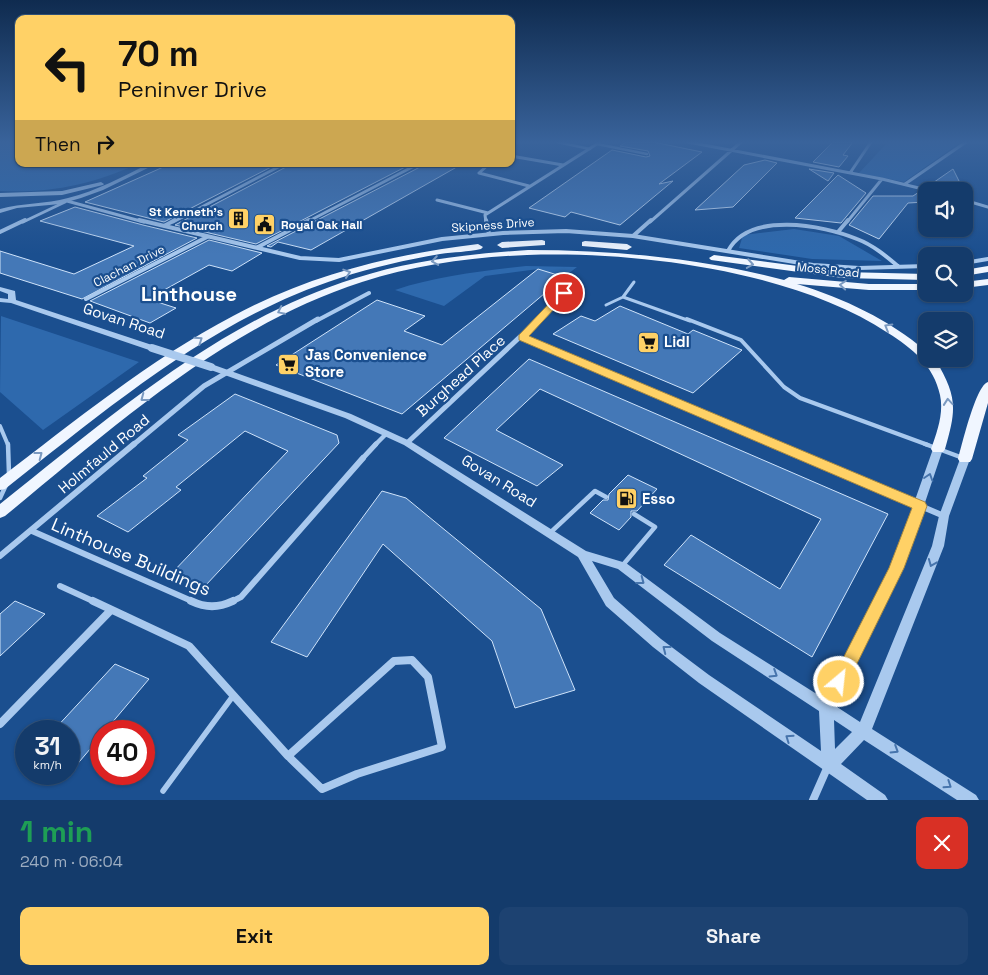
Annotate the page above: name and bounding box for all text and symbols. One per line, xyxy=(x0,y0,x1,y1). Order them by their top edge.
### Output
text: 70 m xyxy=(118,32,199,76)
icon: left xyxy=(35,35,100,100)
text: Peninver Drive xyxy=(118,75,267,103)
icon: right xyxy=(91,130,119,158)
text: Then xyxy=(35,132,81,157)
map controls xyxy=(918,182,973,367)
button: sound xyxy=(918,182,973,237)
place label: St Kenneth's Church xyxy=(149,204,223,234)
building icon: St Kenneth's Church xyxy=(227,207,251,231)
public building icon: Royal Oak Hall xyxy=(253,213,277,237)
street label: Skipness Drive xyxy=(451,214,535,236)
place label: Royal Oak Hall xyxy=(281,217,363,233)
street label: Clachan Drive xyxy=(91,241,167,291)
button: search xyxy=(918,247,973,302)
one-way arrow xyxy=(431,255,439,266)
one-way arrow xyxy=(746,258,754,269)
street label: Moss Road xyxy=(796,259,860,281)
one-way arrow xyxy=(342,268,350,278)
pin xyxy=(543,272,585,314)
icon: arrive xyxy=(550,279,578,307)
one-way arrow xyxy=(838,280,846,291)
district label: Linthouse xyxy=(141,281,237,307)
street label: Govan Road xyxy=(81,298,168,343)
one-way arrow xyxy=(278,305,287,315)
button: layers xyxy=(918,312,973,367)
one-way arrow xyxy=(885,323,894,333)
supermarket icon: Lidl xyxy=(636,330,660,354)
street label: Burghead Place xyxy=(412,331,509,421)
place label: Lidl xyxy=(664,332,690,351)
one-way arrow xyxy=(193,337,203,346)
place label: Jas Convenience Store xyxy=(305,345,427,381)
supermarket icon: Jas Convenience Store xyxy=(277,352,301,376)
one-way arrow xyxy=(140,392,150,401)
one-way arrow xyxy=(943,398,954,406)
street label: Holmfauld Road xyxy=(54,410,153,497)
street label: Govan Road xyxy=(458,450,540,511)
one-way arrow xyxy=(33,453,42,461)
one-way arrow xyxy=(924,473,934,482)
fuel station icon: Esso xyxy=(614,487,638,511)
place label: Esso xyxy=(642,489,675,508)
street label: Linthouse Buildings xyxy=(48,513,214,601)
one-way arrow xyxy=(928,558,938,567)
one-way arrow xyxy=(635,575,644,583)
one-way arrow xyxy=(663,647,672,655)
position arrow xyxy=(812,655,864,707)
one-way arrow xyxy=(769,667,778,677)
speed limit sign: 40 xyxy=(90,720,155,785)
text: 31 xyxy=(34,730,61,762)
one-way arrow xyxy=(785,735,794,744)
one-way arrow xyxy=(890,744,899,753)
text: km/h xyxy=(33,757,62,773)
one-way arrow xyxy=(943,779,952,788)
text: 1 min xyxy=(20,812,93,851)
button: close xyxy=(916,817,968,869)
text: 240 m · 06:04 xyxy=(20,851,123,872)
button: Exit xyxy=(20,907,489,965)
button: Share xyxy=(499,907,968,965)

